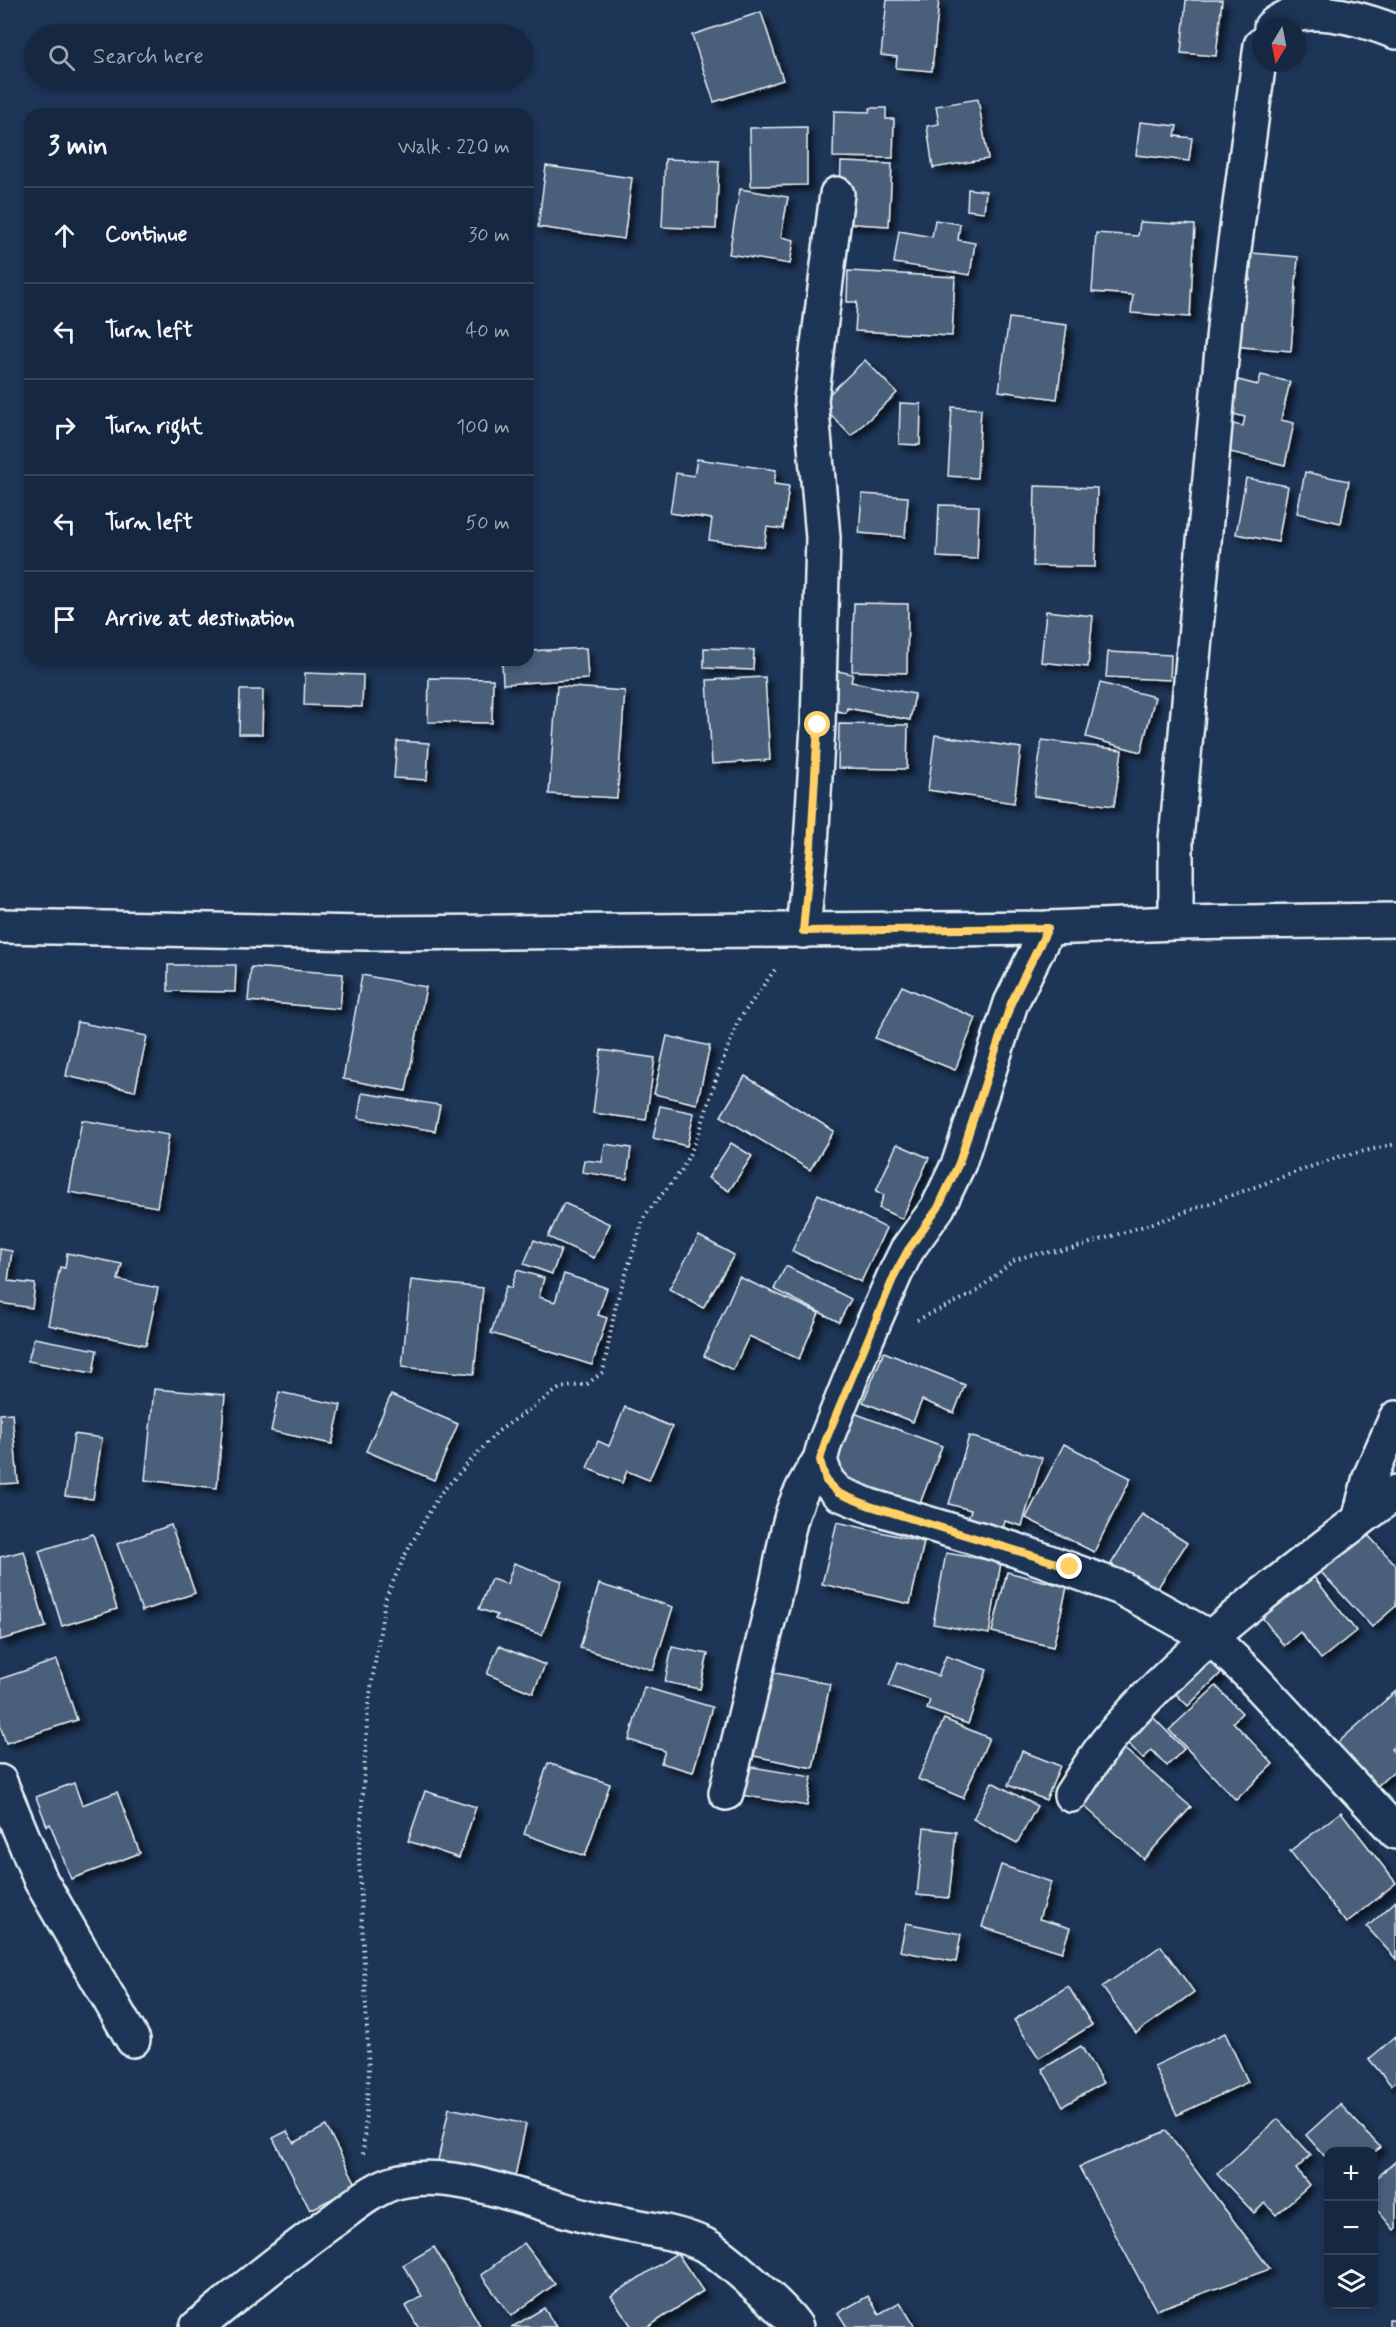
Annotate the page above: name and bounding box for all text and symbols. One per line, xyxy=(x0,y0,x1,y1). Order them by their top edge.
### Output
north arrow xyxy=(1252,18,1306,72)
search box xyxy=(24,24,534,90)
icon: search xyxy=(45,41,78,74)
text: Search here xyxy=(93,43,204,71)
text: 3 min xyxy=(48,130,108,164)
text: Walk · 220 m xyxy=(398,134,510,161)
icon: ahead xyxy=(48,219,81,252)
text: Continue xyxy=(105,221,187,249)
text: 30 m xyxy=(468,222,510,249)
icon: left xyxy=(48,315,81,348)
text: Turn left xyxy=(105,317,193,345)
text: 40 m xyxy=(466,318,510,345)
icon: right xyxy=(48,411,81,444)
text: Turn right xyxy=(105,413,203,441)
text: 100 m xyxy=(456,414,510,441)
icon: left xyxy=(48,507,81,540)
text: Turn left xyxy=(105,509,193,537)
text: 50 m xyxy=(465,510,510,537)
icon: arrive xyxy=(48,603,81,636)
text: Arrive at destination xyxy=(105,605,295,633)
route start xyxy=(804,711,830,737)
route end xyxy=(1056,1553,1082,1579)
map controls xyxy=(1324,2147,1378,2309)
button: + xyxy=(1324,2147,1378,2201)
button: − xyxy=(1324,2201,1378,2255)
button: layers xyxy=(1324,2255,1378,2309)

